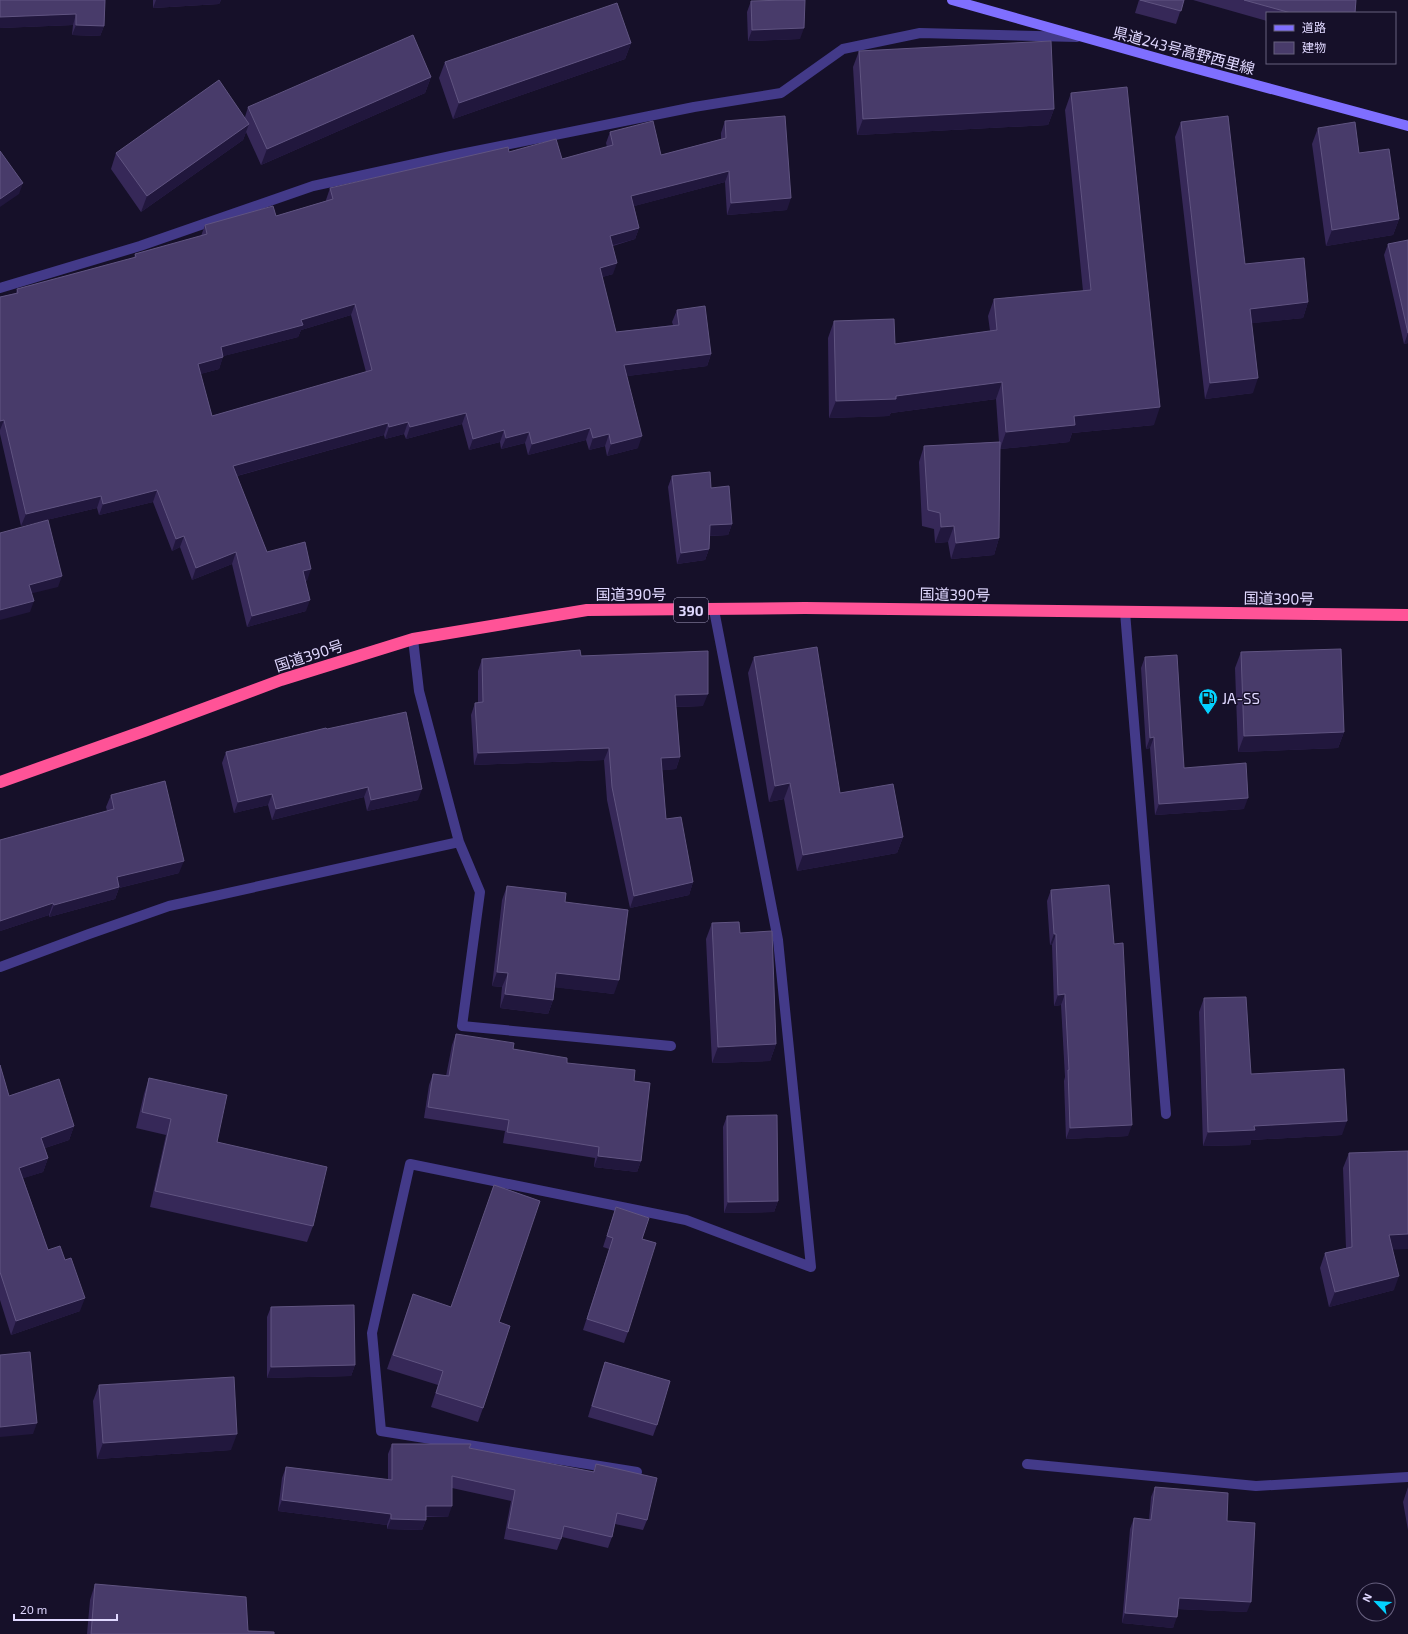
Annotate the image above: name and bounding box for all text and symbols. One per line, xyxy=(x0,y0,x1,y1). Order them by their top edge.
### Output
legend xyxy=(1266,12,1396,64)
text: 道路 xyxy=(1302,20,1326,34)
street label: 県道243号高野西里線 xyxy=(1111,22,1257,78)
text: 建物 xyxy=(1302,40,1326,54)
street label: 国道390号 xyxy=(919,584,991,604)
street label: 国道390号 xyxy=(596,585,666,603)
street label: 国道390号 xyxy=(1243,588,1315,608)
road number: 390 xyxy=(674,598,708,622)
street label: 国道390号 xyxy=(272,635,346,675)
fuel station icon: JA-SS xyxy=(1197,687,1219,715)
place label: JA-SS xyxy=(1222,689,1260,707)
north arrow xyxy=(1356,1582,1396,1622)
text: N xyxy=(1359,1591,1374,1604)
scale bar xyxy=(14,1596,117,1622)
text: 20 m xyxy=(20,1602,47,1616)

